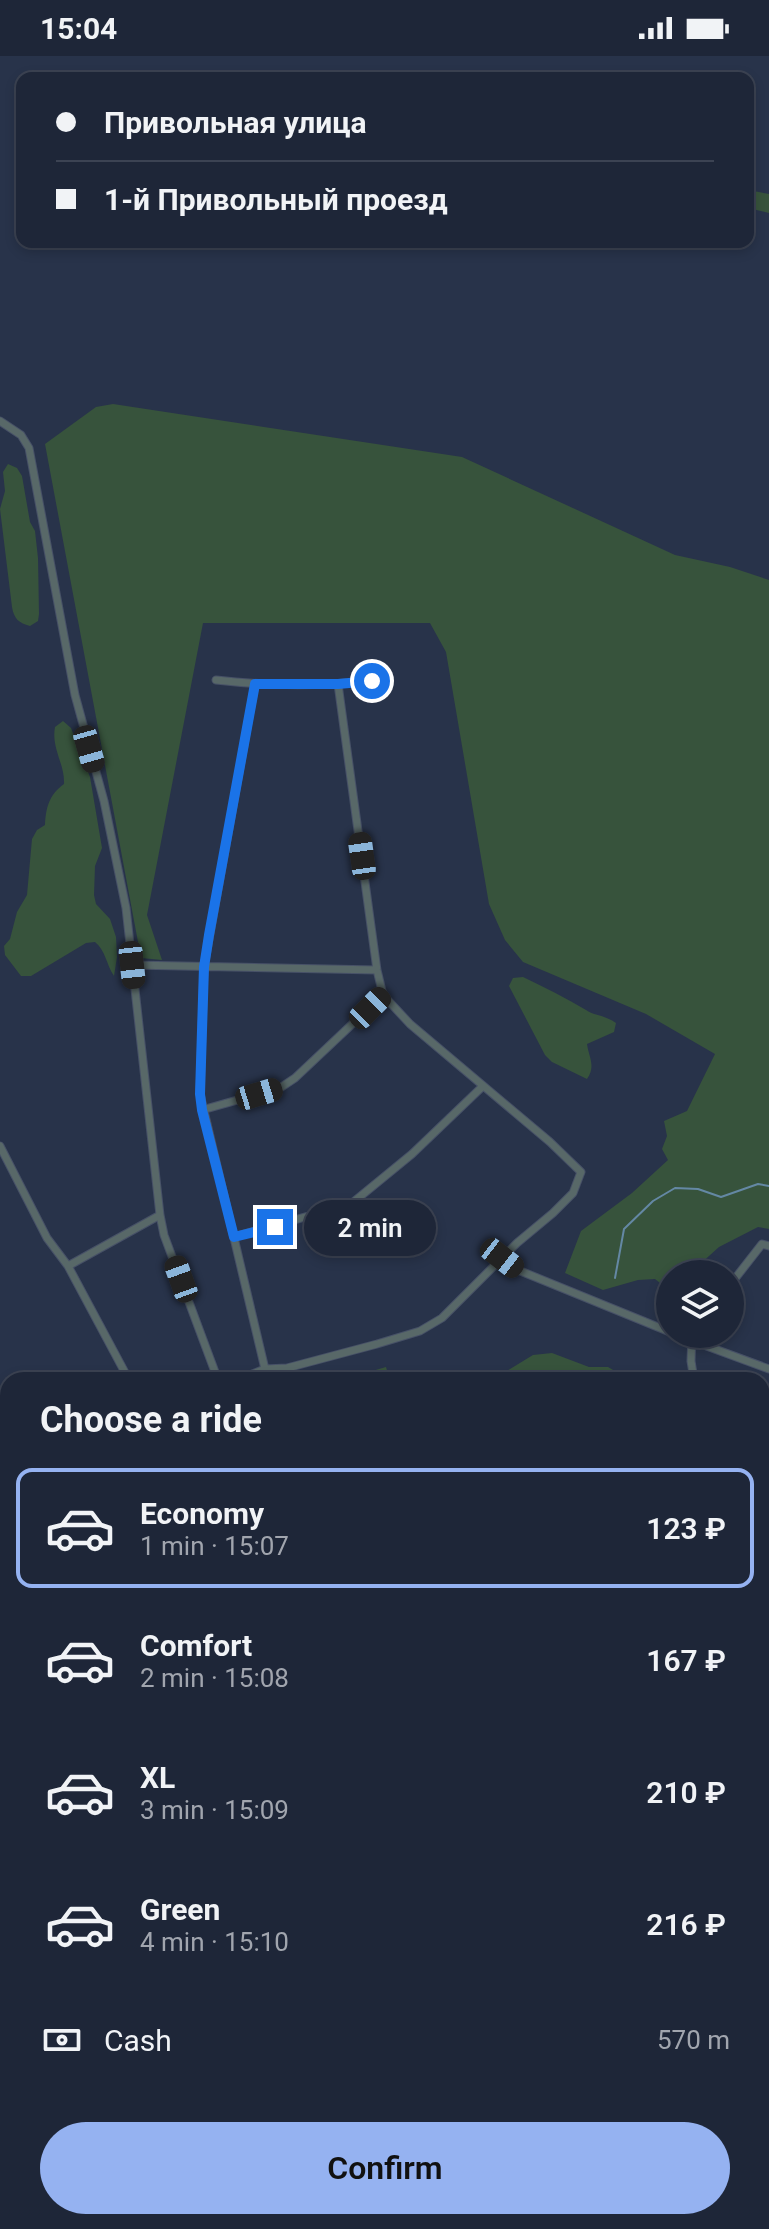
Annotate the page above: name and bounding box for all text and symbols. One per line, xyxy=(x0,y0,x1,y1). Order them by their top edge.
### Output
text: 15:04 xyxy=(40,11,117,46)
text: Привольная улица xyxy=(104,105,367,140)
text: 1-й Привольный проезд xyxy=(104,182,448,217)
route start xyxy=(354,663,390,699)
car xyxy=(71,723,107,775)
car xyxy=(347,831,377,881)
car xyxy=(118,940,146,990)
car xyxy=(345,983,395,1033)
car xyxy=(233,1076,285,1112)
callout: 2 min xyxy=(303,1199,435,1255)
route end xyxy=(257,1209,293,1245)
text: 2 min xyxy=(337,1213,403,1243)
car xyxy=(476,1234,528,1282)
car xyxy=(162,1252,200,1306)
map controls xyxy=(656,1260,744,1348)
button: layers xyxy=(656,1260,744,1348)
text: Choose a ride xyxy=(40,1399,262,1441)
icon: car xyxy=(44,1492,116,1564)
text: Economy xyxy=(140,1496,264,1531)
text: 123 ₽ xyxy=(646,1511,726,1546)
text: 1 min · 15:07 xyxy=(140,1531,289,1561)
icon: car xyxy=(44,1624,116,1696)
text: Comfort xyxy=(140,1628,252,1663)
text: 167 ₽ xyxy=(646,1643,726,1678)
text: 2 min · 15:08 xyxy=(140,1663,289,1693)
icon: car xyxy=(44,1756,116,1828)
text: XL xyxy=(140,1760,175,1795)
text: 210 ₽ xyxy=(646,1775,726,1810)
text: 3 min · 15:09 xyxy=(140,1795,289,1825)
icon: car xyxy=(44,1888,116,1960)
text: Green xyxy=(140,1892,220,1927)
text: 216 ₽ xyxy=(646,1907,726,1942)
text: 4 min · 15:10 xyxy=(140,1927,289,1957)
icon: cash xyxy=(40,2018,84,2062)
text: Cash xyxy=(104,2023,172,2058)
text: 570 m xyxy=(657,2025,730,2055)
button: Confirm xyxy=(40,2122,730,2214)

